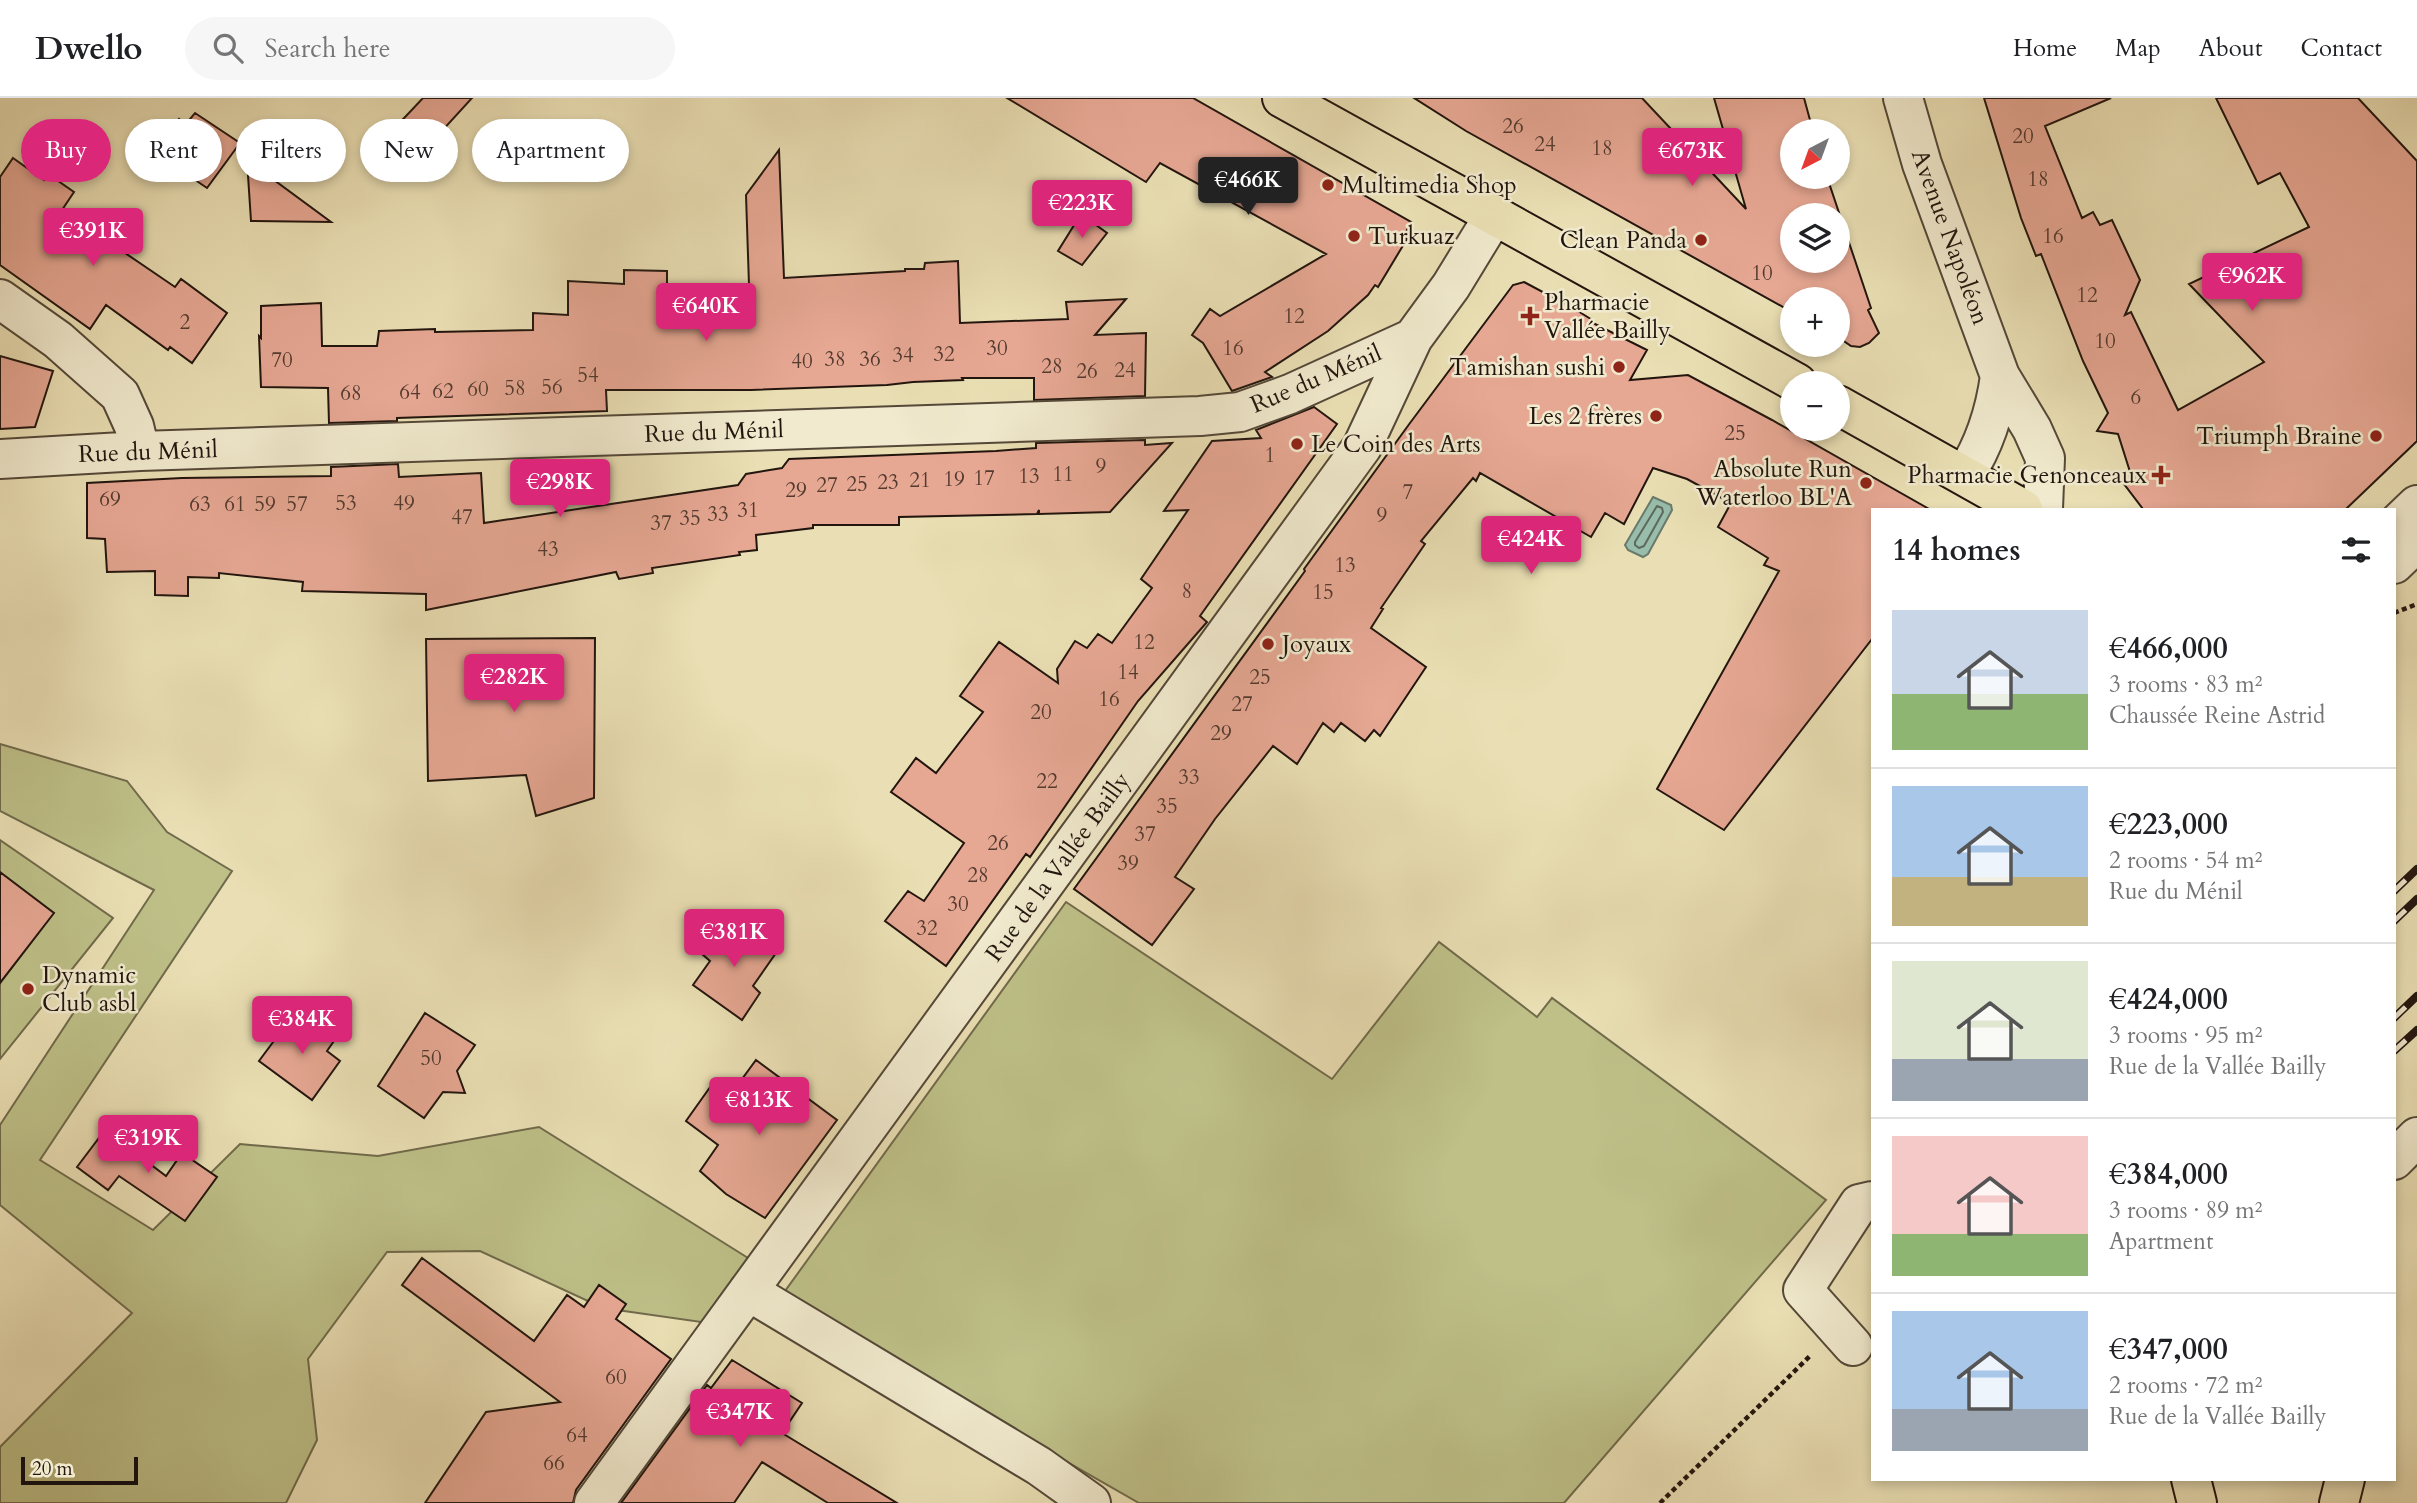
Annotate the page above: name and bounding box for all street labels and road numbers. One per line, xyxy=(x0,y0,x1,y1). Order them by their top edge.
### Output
street label: Avenue Napoléon xyxy=(1903,145,1997,330)
street label: Rue du Ménil xyxy=(1245,337,1387,421)
street label: Rue du Ménil xyxy=(644,413,784,451)
street label: Rue du Ménil xyxy=(78,433,218,471)
street label: Rue de la Vallée Bailly xyxy=(978,765,1138,969)

